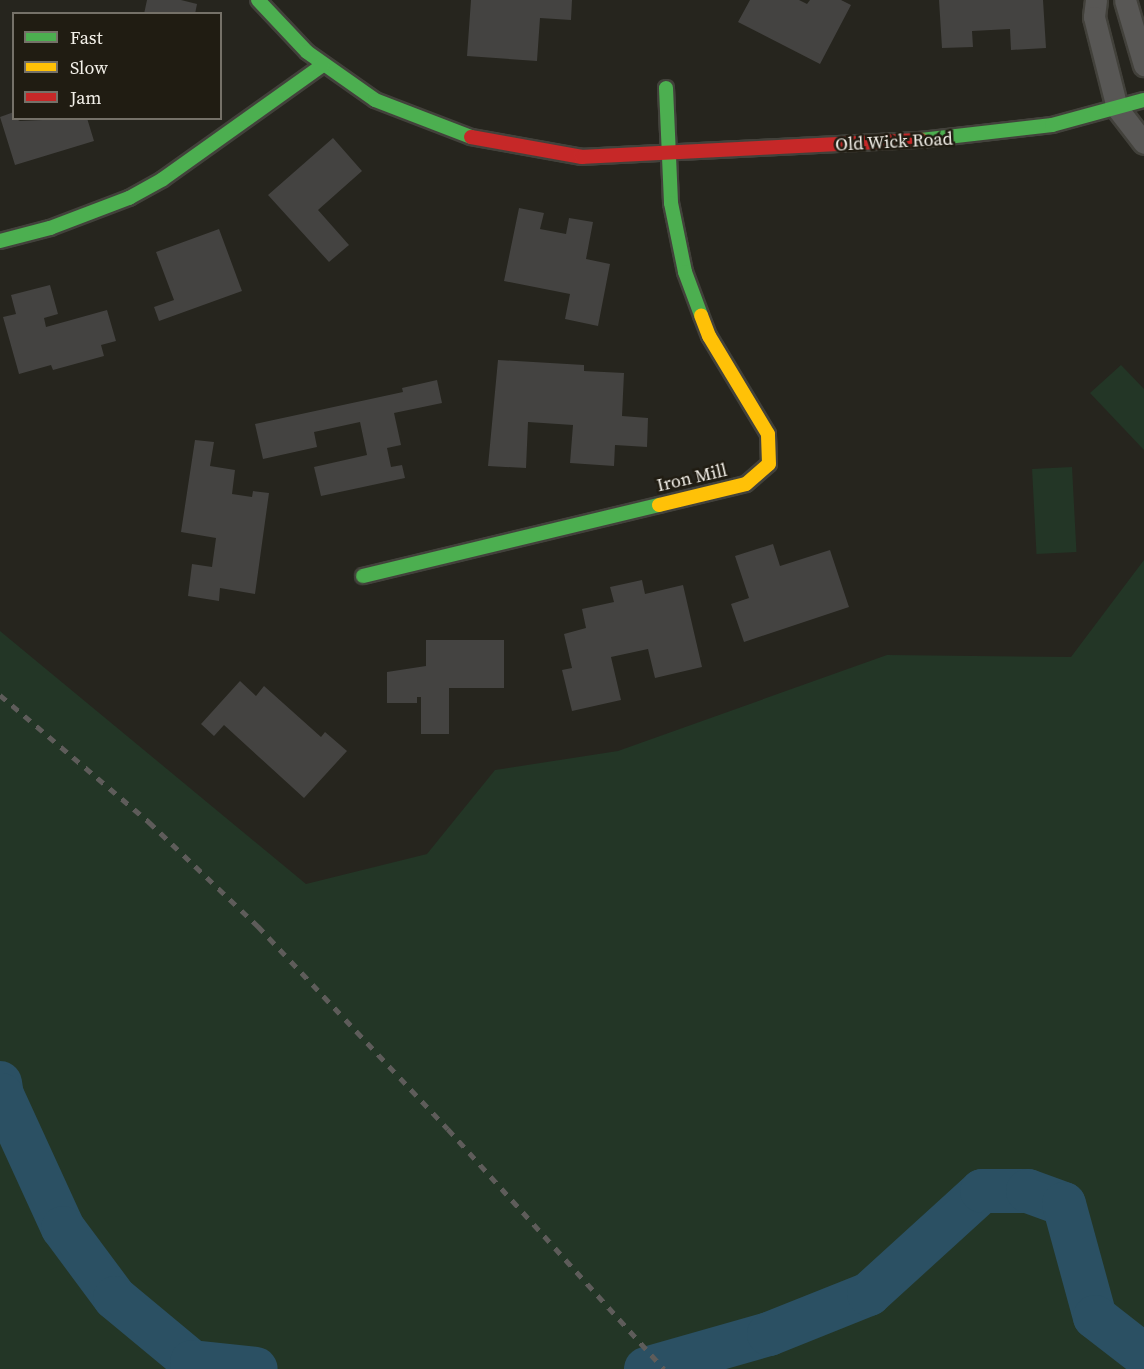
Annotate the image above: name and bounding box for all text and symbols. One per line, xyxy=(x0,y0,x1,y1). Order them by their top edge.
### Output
legend xyxy=(12,12,222,120)
text: Fast xyxy=(70,25,103,50)
text: Slow xyxy=(70,55,108,80)
text: Jam xyxy=(70,85,102,110)
street label: Old Wick Road xyxy=(834,128,954,156)
street label: Iron Mill xyxy=(655,459,729,497)

